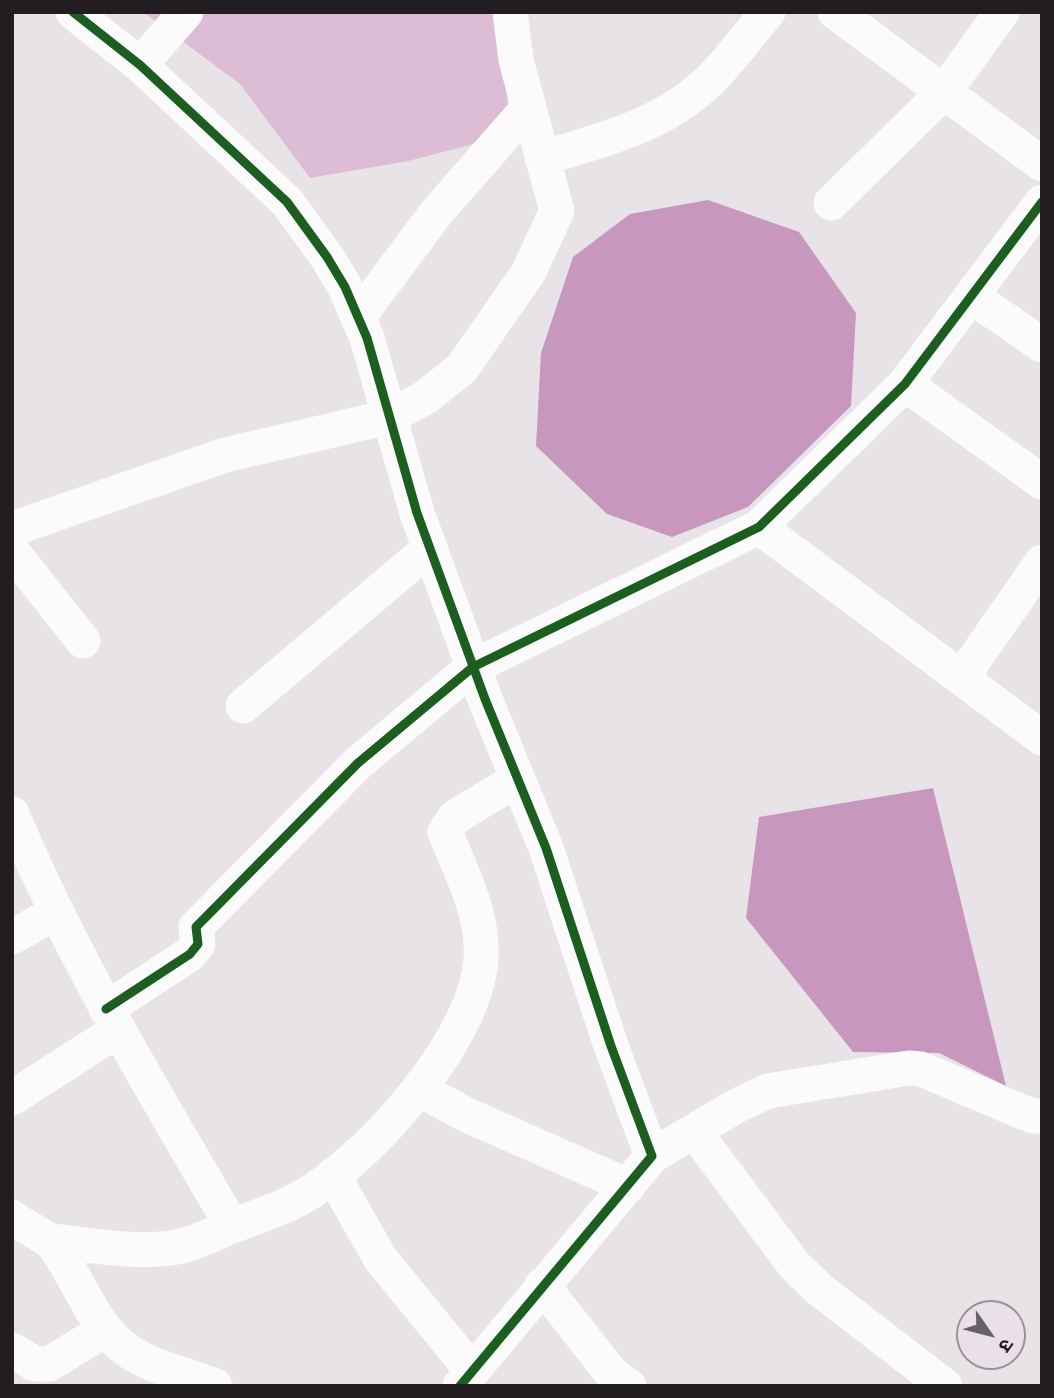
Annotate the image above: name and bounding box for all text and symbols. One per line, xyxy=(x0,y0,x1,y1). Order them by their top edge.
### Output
north arrow xyxy=(956,1300,1026,1370)
text: उ xyxy=(994,1335,1019,1357)

